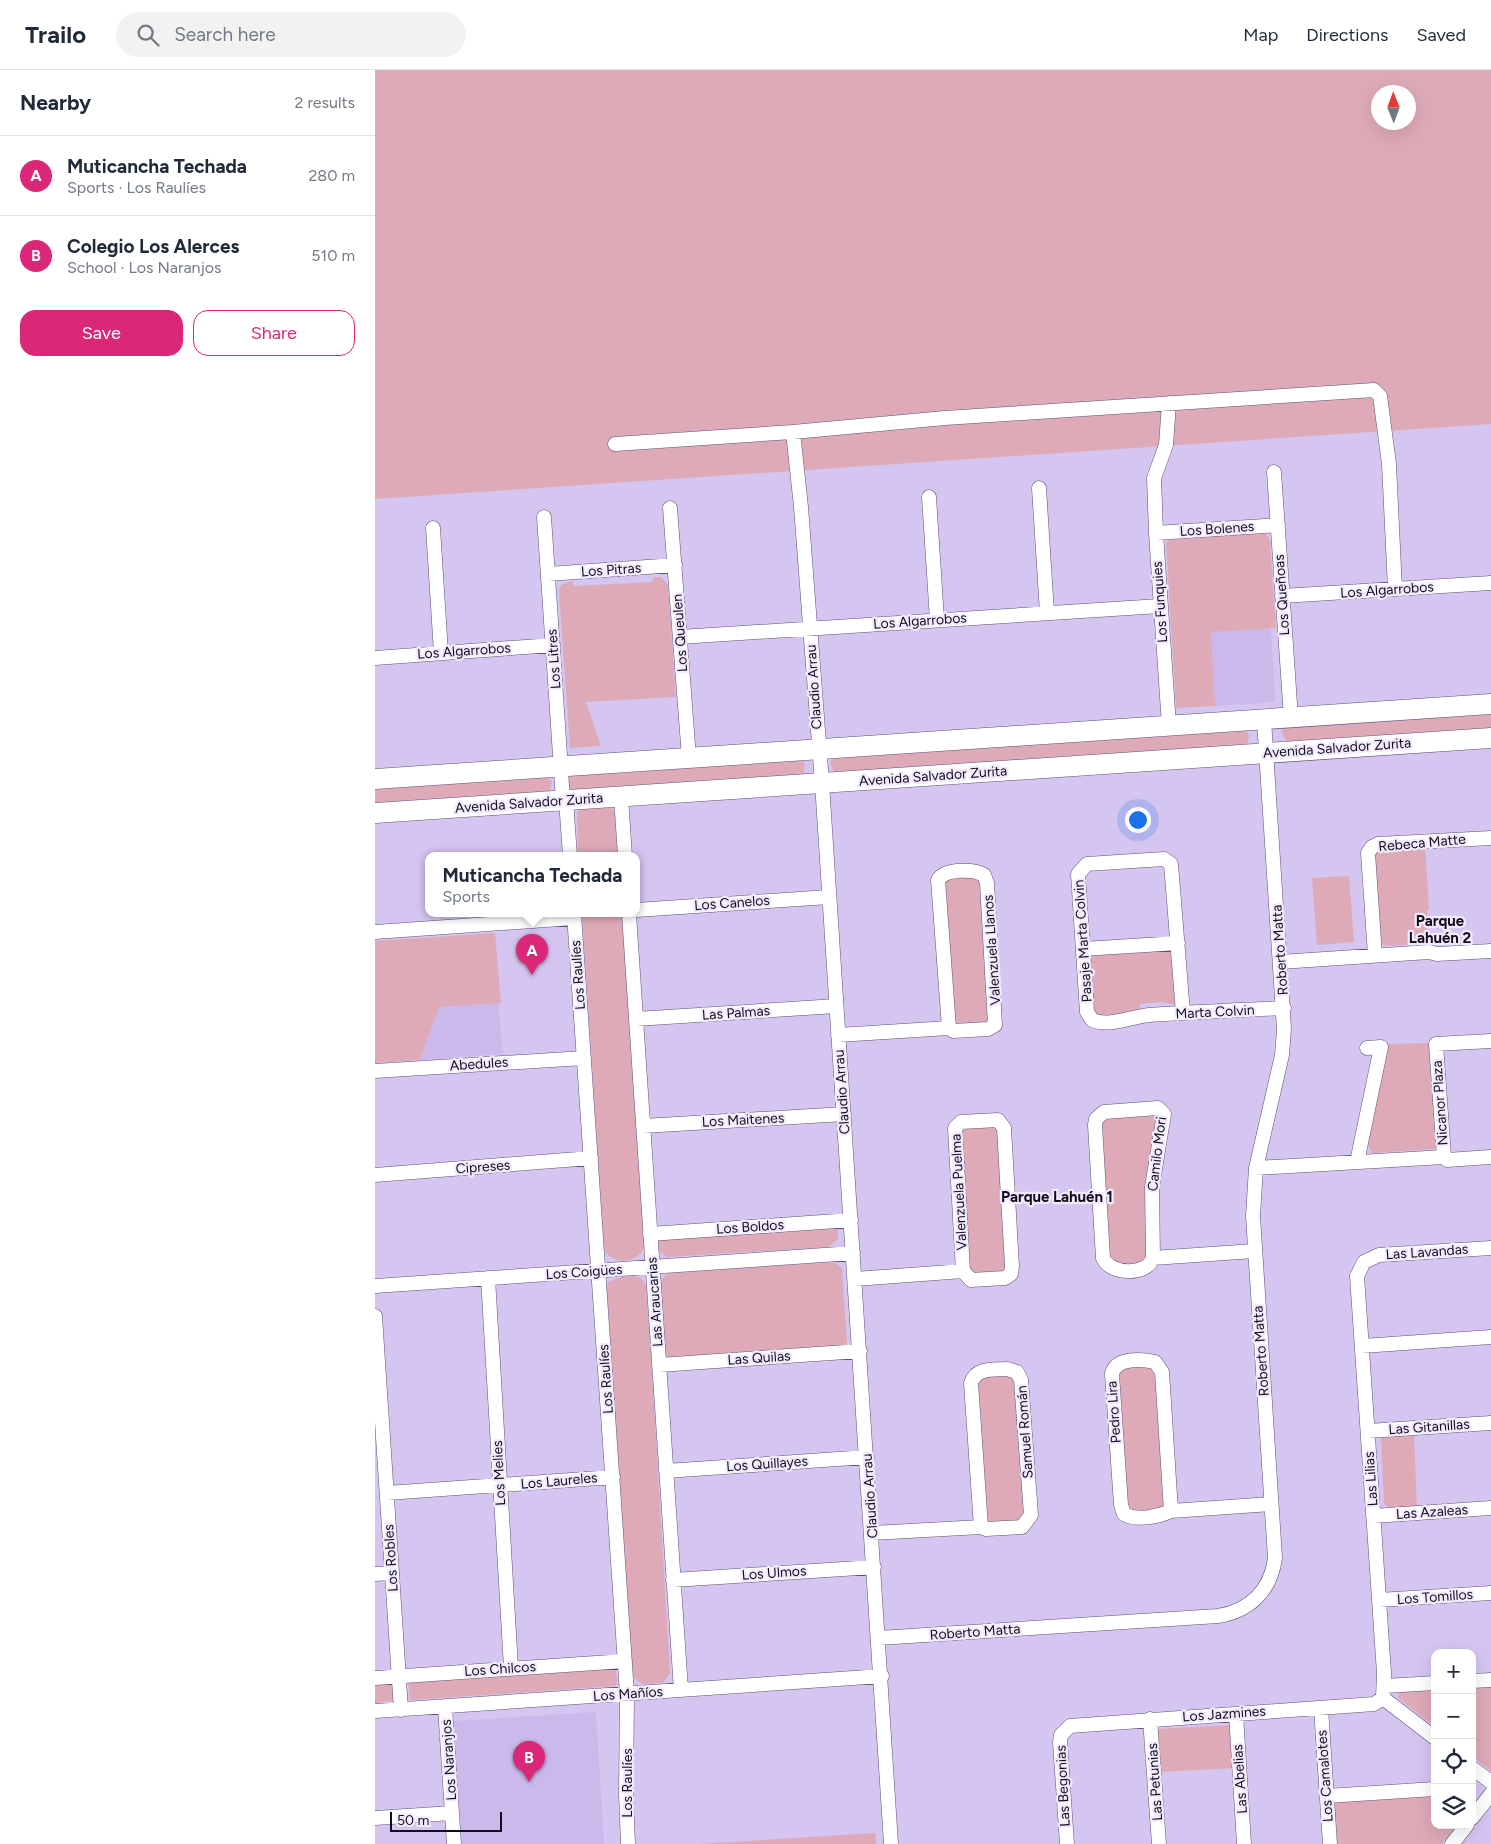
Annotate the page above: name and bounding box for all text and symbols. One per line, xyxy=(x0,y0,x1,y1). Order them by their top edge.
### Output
search box xyxy=(116,12,466,57)
text: Trailo xyxy=(25,20,86,49)
icon: search xyxy=(134,21,162,49)
text: Search here xyxy=(174,23,276,46)
text: Map xyxy=(1243,24,1278,46)
text: Directions xyxy=(1306,24,1388,46)
text: Saved xyxy=(1416,24,1466,46)
north arrow xyxy=(1371,85,1416,130)
text: Nearby xyxy=(20,90,91,115)
text: 2 results xyxy=(295,93,355,112)
text: Muticancha Techada xyxy=(67,155,247,178)
text: A xyxy=(30,166,42,185)
text: 280 m xyxy=(308,166,355,185)
text: Sports · Los Raulíes xyxy=(67,178,206,197)
text: Colegio Los Alerces xyxy=(67,235,239,258)
text: B xyxy=(31,246,41,265)
text: 510 m xyxy=(311,246,355,265)
text: School · Los Naranjos xyxy=(67,258,222,277)
button: Save xyxy=(20,310,183,356)
button: Share xyxy=(193,310,355,356)
street label: Los Bolenes xyxy=(1179,518,1255,540)
street label: Los Queñoas xyxy=(1271,554,1293,636)
street label: Los Pitras xyxy=(580,559,642,581)
street label: Los Funquies xyxy=(1149,561,1171,643)
street label: Los Algarrobos xyxy=(1340,578,1434,602)
street label: Los Queulen xyxy=(669,593,691,673)
street label: Los Algarrobos xyxy=(873,609,967,633)
street label: Los Litres xyxy=(543,628,565,690)
street label: Los Algarrobos xyxy=(417,639,511,663)
street label: Claudio Arrau xyxy=(803,644,825,730)
street label: Avenida Salvador Zurita xyxy=(1262,734,1412,762)
street label: Avenida Salvador Zurita xyxy=(858,762,1008,790)
street label: Avenida Salvador Zurita xyxy=(454,789,604,817)
your location xyxy=(1125,807,1151,833)
street label: Rebeca Matte xyxy=(1378,831,1467,855)
popup xyxy=(425,852,640,917)
text: Muticancha Techada xyxy=(443,864,622,887)
street label: Pasaje Marta Colvin xyxy=(1070,879,1096,1003)
text: Sports xyxy=(443,887,490,906)
street label: Los Canelos xyxy=(694,892,770,914)
street label: Valenzuela Llanos xyxy=(980,894,1004,1006)
street label: Roberto Matta xyxy=(1268,904,1292,996)
district label: Parque Lahuén 2 xyxy=(1409,912,1471,947)
pin: A xyxy=(516,934,548,975)
street label: Los Raulíes xyxy=(567,940,589,1010)
street label: Marta Colvin xyxy=(1175,1001,1255,1023)
street label: Las Palmas xyxy=(701,1002,771,1024)
street label: Claudio Arrau xyxy=(831,1049,853,1135)
street label: Abedules xyxy=(449,1053,509,1075)
street label: Nicanor Plaza xyxy=(1429,1060,1451,1146)
street label: Los Maitenes xyxy=(701,1109,785,1131)
street label: Camilo Mori xyxy=(1144,1116,1170,1192)
street label: Valenzuela Puelma xyxy=(947,1133,971,1251)
street label: Cipreses xyxy=(455,1157,511,1177)
district label: Parque Lahuén 1 xyxy=(1001,1188,1113,1206)
street label: Los Boldos xyxy=(715,1216,785,1238)
street label: Las Lavandas xyxy=(1385,1241,1469,1263)
street label: Las Araucarias xyxy=(643,1257,667,1347)
street label: Los Coigües xyxy=(545,1261,623,1283)
street label: Roberto Matta xyxy=(1249,1305,1273,1397)
street label: Los Raulíes xyxy=(595,1344,617,1414)
street label: Las Quilas xyxy=(727,1347,791,1369)
street label: Pedro Lira xyxy=(1103,1380,1125,1444)
street label: Samuel Román xyxy=(1013,1385,1037,1479)
street label: Las Gitanillas xyxy=(1388,1416,1470,1438)
street label: Los Melies xyxy=(489,1440,509,1506)
street label: Las Lilias xyxy=(1361,1451,1381,1507)
street label: Los Quillayes xyxy=(726,1453,808,1475)
street label: Claudio Arrau xyxy=(859,1453,881,1539)
street label: Los Laureles xyxy=(520,1469,598,1493)
street label: Las Azaleas xyxy=(1395,1501,1469,1523)
street label: Los Robles xyxy=(380,1524,402,1592)
street label: Los Ulmos xyxy=(741,1562,807,1584)
street label: Los Tomillos xyxy=(1396,1586,1474,1608)
street label: Roberto Matta xyxy=(929,1620,1021,1644)
map controls xyxy=(1431,1649,1476,1829)
button: + xyxy=(1431,1649,1476,1694)
street label: Los Chilcos xyxy=(464,1658,536,1680)
street label: Los Mañíos xyxy=(592,1683,664,1705)
button: − xyxy=(1431,1694,1476,1739)
street label: Los Jazmines xyxy=(1182,1703,1266,1725)
street label: Los Naranjos xyxy=(438,1719,460,1801)
street label: Los Camalotes xyxy=(1313,1729,1337,1823)
button: locate xyxy=(1431,1739,1476,1784)
pin: B xyxy=(513,1741,545,1782)
street label: Las Petunias xyxy=(1144,1743,1166,1821)
street label: Las Abelias xyxy=(1229,1744,1251,1814)
street label: Las Begonias xyxy=(1052,1745,1074,1827)
street label: Los Raulíes xyxy=(619,1748,636,1818)
button: layers xyxy=(1431,1784,1476,1829)
scale bar xyxy=(390,1809,503,1832)
text: 50 m xyxy=(397,1812,429,1829)

